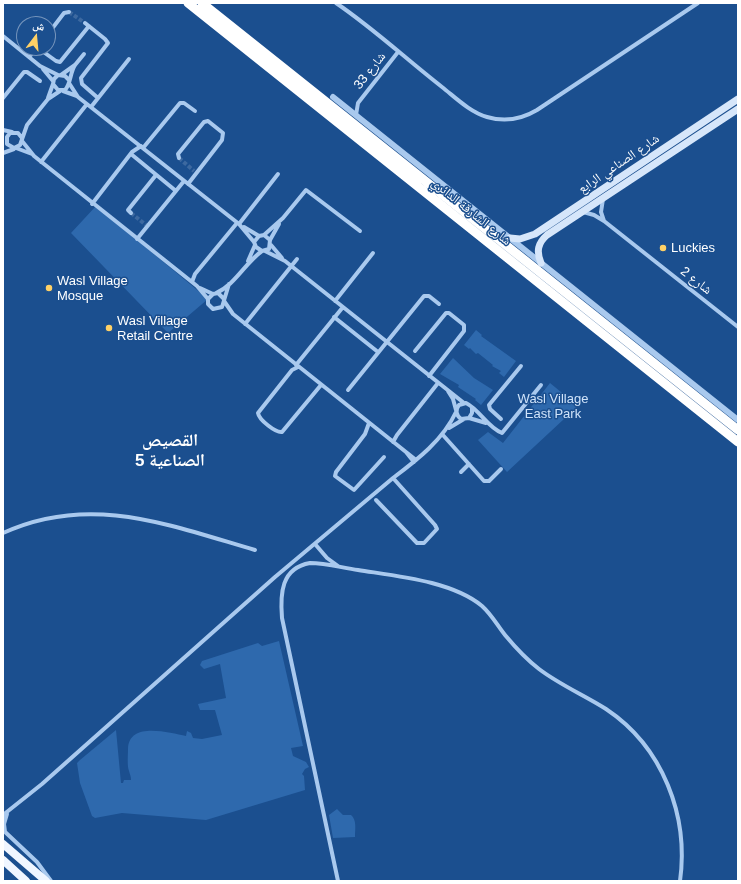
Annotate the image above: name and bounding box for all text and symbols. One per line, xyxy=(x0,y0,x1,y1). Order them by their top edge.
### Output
north arrow xyxy=(16,16,56,56)
text: ش xyxy=(32,18,46,33)
street label: شارع 33 xyxy=(351,49,389,93)
street label: شارع الصناعي الرابع xyxy=(575,131,663,197)
street label: شارع الشارقة الدائري xyxy=(428,175,514,249)
place label: Luckies xyxy=(671,240,715,256)
marker: Luckies xyxy=(658,243,668,253)
street label: شارع 2 xyxy=(677,264,715,298)
place label: Wasl Village Mosque xyxy=(57,273,128,304)
marker: Wasl Village Mosque xyxy=(44,283,54,293)
place label: Wasl Village Retail Centre xyxy=(117,313,193,344)
marker: Wasl Village Retail Centre xyxy=(104,323,114,333)
park label: Wasl Village East Park xyxy=(518,391,588,422)
district label: القصيص الصناعية 5 xyxy=(135,431,205,471)

